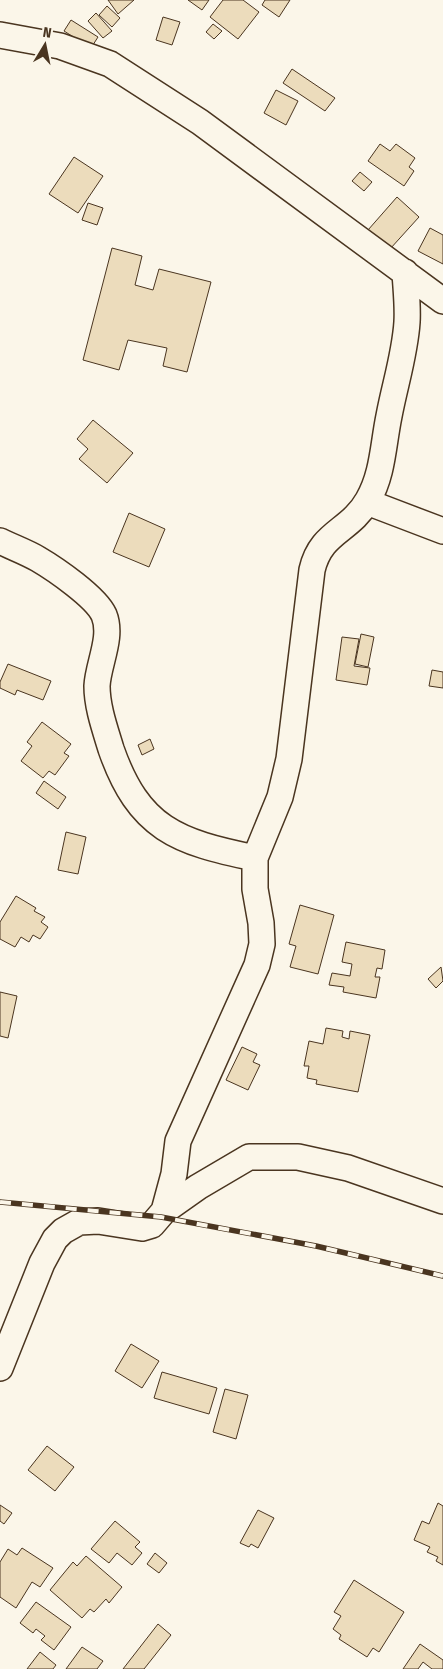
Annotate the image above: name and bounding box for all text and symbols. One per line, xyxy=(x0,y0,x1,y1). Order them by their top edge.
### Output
north arrow xyxy=(20,20,70,70)
text: N xyxy=(42,24,53,42)

